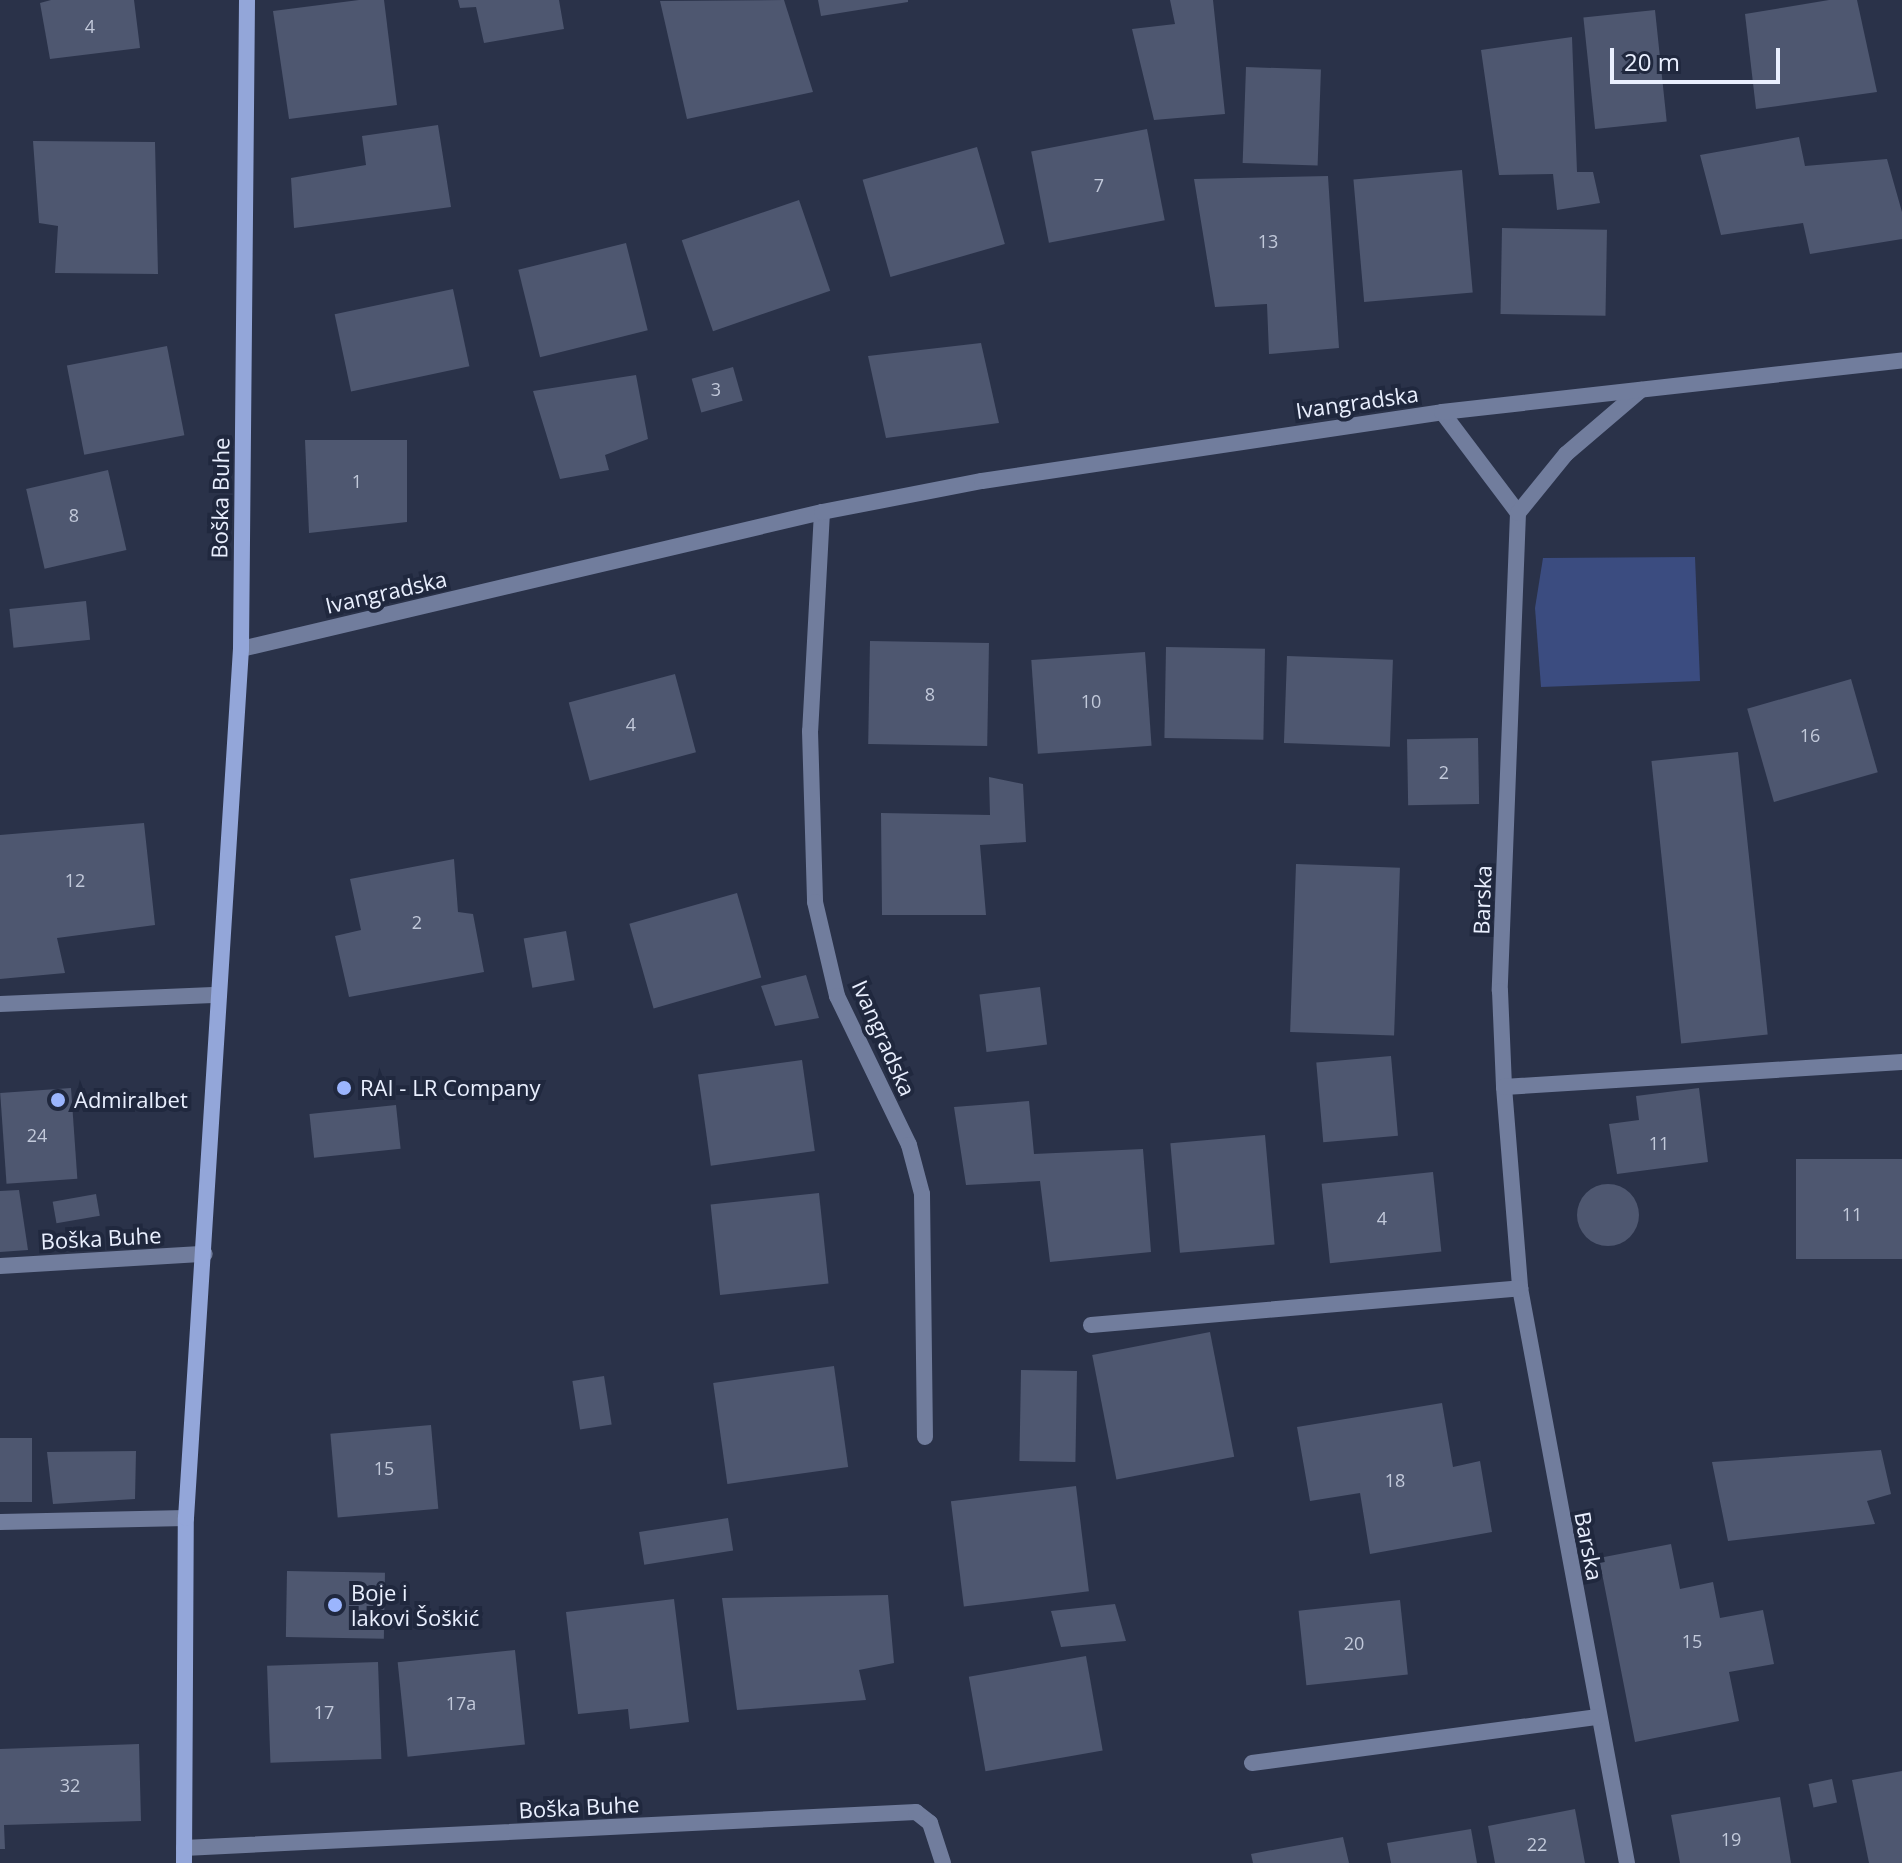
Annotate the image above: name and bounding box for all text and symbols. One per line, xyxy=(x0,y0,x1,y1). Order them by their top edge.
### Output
house number: 4 xyxy=(85,15,95,37)
scale bar xyxy=(1614,32,1784,82)
text: 20 m xyxy=(1624,45,1680,78)
house number: 7 xyxy=(1094,174,1104,196)
house number: 13 xyxy=(1258,230,1278,252)
house number: 3 xyxy=(711,378,721,400)
street label: Ivangradska xyxy=(1294,380,1420,424)
street label: Boška Buhe xyxy=(206,437,234,559)
house number: 1 xyxy=(352,470,362,492)
house number: 8 xyxy=(69,504,79,526)
street label: Ivangradska xyxy=(323,565,449,619)
house number: 8 xyxy=(925,683,935,705)
house number: 10 xyxy=(1081,690,1101,712)
house number: 4 xyxy=(626,713,636,735)
house number: 16 xyxy=(1800,724,1820,746)
house number: 2 xyxy=(1439,761,1449,783)
street label: Barska xyxy=(1468,865,1496,935)
house number: 12 xyxy=(65,869,85,891)
house number: 2 xyxy=(412,911,422,933)
street label: Ivangradska xyxy=(847,976,921,1100)
place label: RAI - LR Company xyxy=(360,1075,541,1101)
marker: RAI - LR Company xyxy=(335,1079,353,1097)
place label: Admiralbet xyxy=(74,1087,188,1113)
marker: Admiralbet xyxy=(49,1091,67,1109)
house number: 24 xyxy=(27,1124,47,1146)
house number: 11 xyxy=(1649,1132,1669,1154)
house number: 11 xyxy=(1842,1203,1862,1225)
house number: 4 xyxy=(1377,1207,1387,1229)
street label: Boška Buhe xyxy=(40,1222,162,1254)
house number: 15 xyxy=(374,1457,394,1479)
house number: 18 xyxy=(1385,1469,1405,1491)
street label: Barska xyxy=(1569,1509,1609,1583)
place label: Boje i lakovi Šoškić xyxy=(351,1579,479,1630)
marker: Boje i lakovi Šoškić xyxy=(326,1596,344,1614)
house number: 15 xyxy=(1682,1630,1702,1652)
house number: 20 xyxy=(1344,1632,1364,1654)
house number: 17a xyxy=(446,1692,476,1714)
house number: 17 xyxy=(314,1701,334,1723)
house number: 32 xyxy=(60,1774,80,1796)
street label: Boška Buhe xyxy=(518,1791,640,1823)
house number: 19 xyxy=(1721,1828,1741,1850)
house number: 22 xyxy=(1527,1833,1547,1855)

